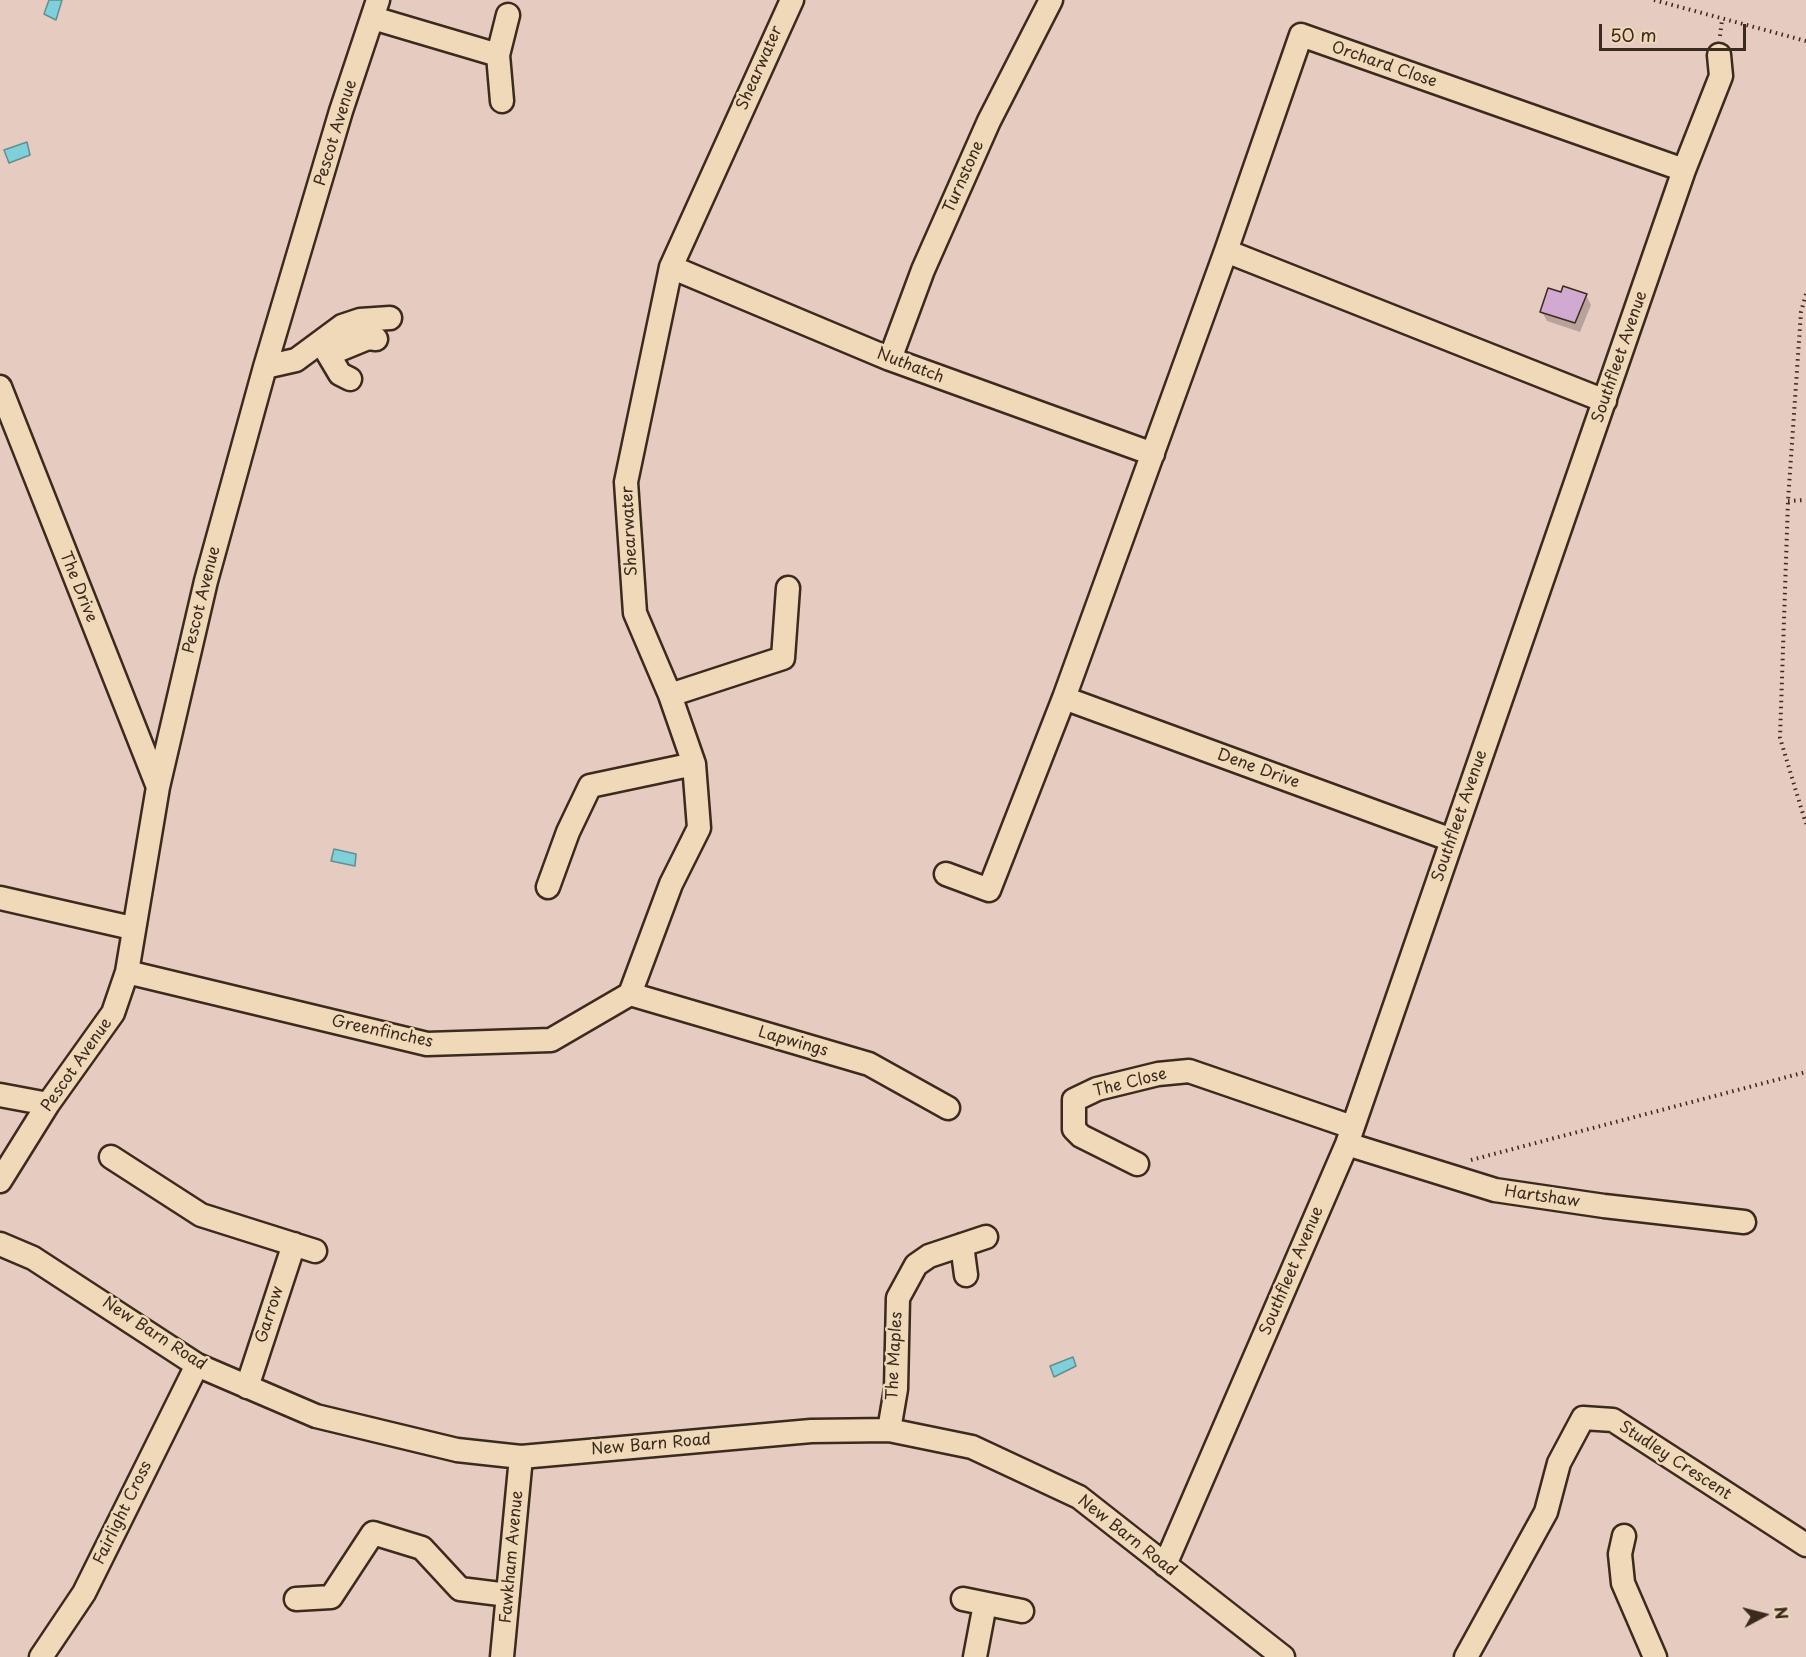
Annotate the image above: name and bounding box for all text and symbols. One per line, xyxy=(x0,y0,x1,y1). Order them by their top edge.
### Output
scale bar xyxy=(1602,12,1749,50)
text: 50 m xyxy=(1610,21,1657,48)
street label: Shearwater xyxy=(733,23,787,113)
street label: Orchard Close xyxy=(1329,38,1439,92)
street label: Pescot Avenue xyxy=(311,78,361,188)
street label: Turnstone xyxy=(940,138,988,216)
street label: Southfleet Avenue xyxy=(1588,289,1652,425)
street label: Nuthatch xyxy=(874,344,946,388)
street label: Shearwater xyxy=(618,486,642,576)
street label: Pescot Avenue xyxy=(179,544,225,656)
street label: The Drive xyxy=(55,549,101,625)
street label: Dene Drive xyxy=(1214,745,1302,793)
street label: Southfleet Avenue xyxy=(1428,748,1492,884)
street label: Greenfinches xyxy=(330,1012,434,1052)
street label: Pescot Avenue xyxy=(38,1014,116,1116)
street label: Lapwings xyxy=(756,1023,830,1061)
street label: The Close xyxy=(1091,1065,1169,1101)
street label: Hartshaw xyxy=(1503,1182,1581,1212)
street label: Southfleet Avenue xyxy=(1256,1204,1328,1338)
street label: Garrow xyxy=(252,1284,288,1346)
street label: New Barn Road xyxy=(98,1293,210,1375)
street label: The Maples xyxy=(883,1311,907,1401)
street label: Studley Crescent xyxy=(1615,1418,1735,1504)
street label: New Barn Road xyxy=(590,1430,712,1460)
street label: Fairlight Cross xyxy=(90,1458,156,1568)
street label: Fawkham Avenue xyxy=(497,1490,527,1624)
street label: New Barn Road xyxy=(1074,1491,1180,1581)
north arrow xyxy=(1734,1585,1794,1645)
text: N xyxy=(1769,1605,1795,1621)

